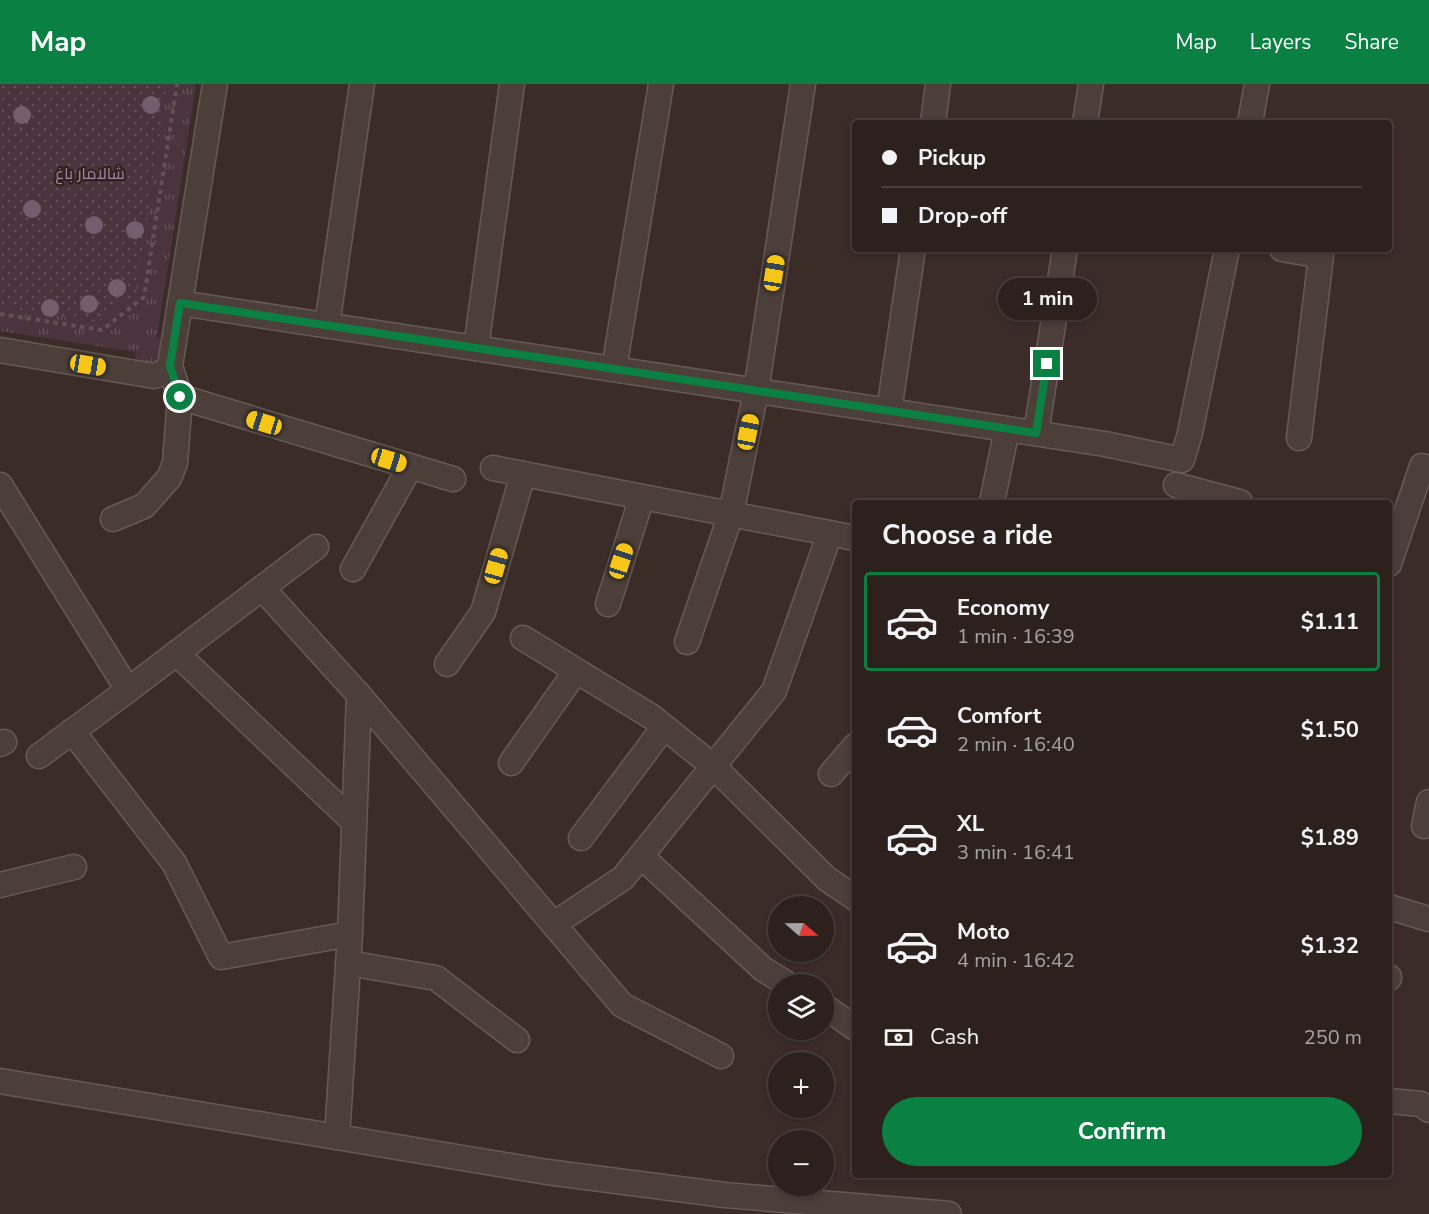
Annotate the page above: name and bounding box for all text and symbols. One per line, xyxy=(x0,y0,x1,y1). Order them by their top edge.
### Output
text: Map xyxy=(30,23,86,61)
text: Map xyxy=(1175,28,1217,56)
text: Layers xyxy=(1250,28,1311,56)
text: Share xyxy=(1344,28,1399,56)
text: Pickup xyxy=(918,143,986,173)
park label: شالامار باغ xyxy=(55,163,125,185)
text: Drop-off xyxy=(918,201,1007,231)
car xyxy=(762,254,786,292)
callout: 1 min xyxy=(998,277,1096,319)
text: 1 min xyxy=(1022,285,1073,312)
route end xyxy=(1033,350,1060,377)
car xyxy=(69,353,107,377)
route start xyxy=(166,383,193,410)
car xyxy=(244,409,284,437)
car xyxy=(736,413,760,451)
car xyxy=(369,446,409,474)
text: Choose a ride xyxy=(882,517,1053,554)
car xyxy=(607,541,635,581)
car xyxy=(482,546,510,586)
text: Economy xyxy=(957,593,1049,623)
icon: car xyxy=(885,595,939,649)
text: $1.11 xyxy=(1301,607,1359,637)
text: 1 min · 16:39 xyxy=(957,623,1075,650)
text: Comfort xyxy=(957,701,1041,731)
icon: car xyxy=(885,703,939,757)
text: $1.50 xyxy=(1301,715,1359,745)
text: 2 min · 16:40 xyxy=(957,731,1075,758)
text: XL xyxy=(957,809,984,839)
icon: car xyxy=(885,811,939,865)
text: $1.89 xyxy=(1301,823,1359,853)
text: 3 min · 16:41 xyxy=(957,839,1075,866)
north arrow xyxy=(768,896,834,962)
map controls xyxy=(768,896,834,1196)
text: Moto xyxy=(957,917,1010,947)
icon: car xyxy=(885,919,939,973)
text: $1.32 xyxy=(1301,931,1359,961)
text: 4 min · 16:42 xyxy=(957,947,1075,974)
button: layers xyxy=(768,974,834,1040)
icon: cash xyxy=(882,1021,915,1054)
text: Cash xyxy=(930,1022,979,1052)
text: 250 m xyxy=(1304,1024,1362,1051)
button: + xyxy=(768,1052,834,1118)
button: Confirm xyxy=(882,1097,1362,1166)
button: − xyxy=(768,1130,834,1196)

